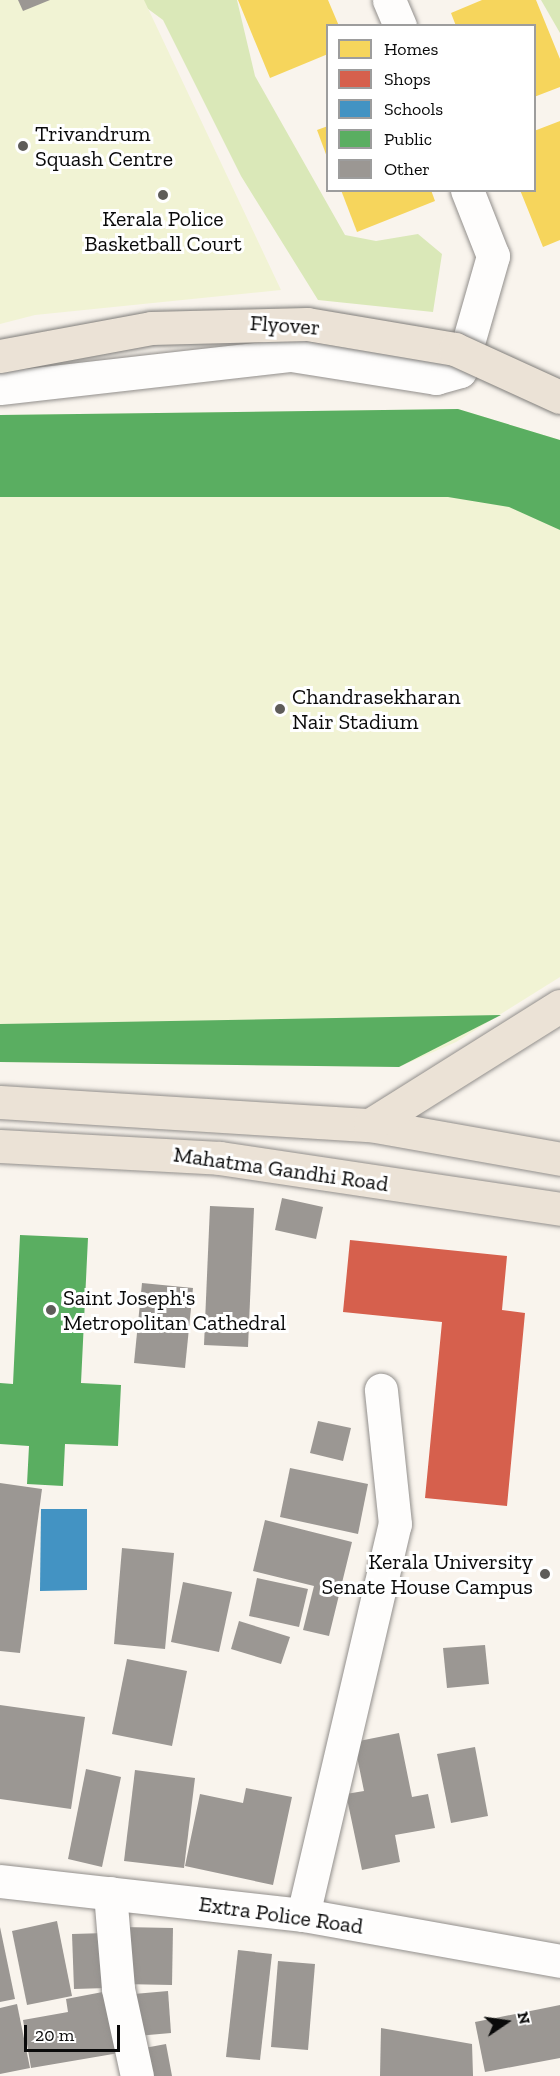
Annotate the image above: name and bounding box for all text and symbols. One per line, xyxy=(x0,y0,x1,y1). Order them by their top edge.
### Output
legend xyxy=(326,24,536,192)
text: Homes xyxy=(384,38,438,60)
text: Shops xyxy=(384,68,431,90)
text: Schools xyxy=(384,98,443,120)
place label: Trivandrum Squash Centre xyxy=(35,120,173,172)
text: Public xyxy=(384,128,432,150)
marker: Trivandrum Squash Centre xyxy=(16,139,30,153)
text: Other xyxy=(384,158,430,180)
marker: Kerala Police Basketball Court xyxy=(156,188,170,202)
place label: Kerala Police Basketball Court xyxy=(84,205,242,256)
street label: Flyover xyxy=(249,309,321,341)
place label: Chandrasekharan Nair Stadium xyxy=(292,683,461,734)
marker: Chandrasekharan Nair Stadium xyxy=(273,702,287,716)
street label: Mahatma Gandhi Road xyxy=(172,1141,390,1197)
place label: Saint Joseph's Metropolitan Cathedral xyxy=(63,1284,286,1336)
marker: Saint Joseph's Metropolitan Cathedral xyxy=(44,1303,58,1317)
place label: Kerala University Senate House Campus xyxy=(322,1548,533,1600)
marker: Kerala University Senate House Campus xyxy=(538,1567,552,1581)
street label: Extra Police Road xyxy=(197,1890,365,1940)
north arrow xyxy=(476,1992,536,2052)
text: N xyxy=(513,2010,535,2026)
scale bar xyxy=(27,2013,123,2051)
text: 20 m xyxy=(35,2024,74,2046)

